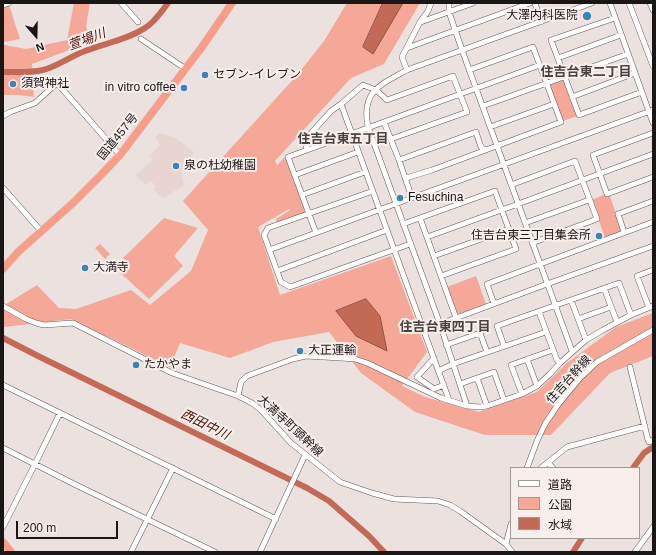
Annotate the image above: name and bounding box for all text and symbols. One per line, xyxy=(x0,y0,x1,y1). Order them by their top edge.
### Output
place label: 大澤内科医院 xyxy=(506,9,578,23)
marker: 大澤内科医院 xyxy=(581,10,593,22)
north arrow xyxy=(16,16,56,56)
water label: 萱場川 xyxy=(66,26,108,54)
text: N xyxy=(34,40,46,54)
district label: 住吉台東二丁目 xyxy=(541,64,631,80)
place label: セブン-イレブン xyxy=(213,68,301,82)
marker: セブン-イレブン xyxy=(200,70,210,80)
place label: 須賀神社 xyxy=(21,77,69,91)
marker: 須賀神社 xyxy=(8,79,18,89)
place label: in vitro coffee xyxy=(105,81,176,95)
marker: in vitro coffee xyxy=(179,83,189,93)
street label: 国道457号 xyxy=(95,111,141,163)
district label: 住吉台東五丁目 xyxy=(298,131,388,147)
place label: 泉の杜幼稚園 xyxy=(184,159,256,173)
marker: 泉の杜幼稚園 xyxy=(171,161,181,171)
place label: Fesuchina xyxy=(408,191,463,205)
marker: Fesuchina xyxy=(395,193,405,203)
place label: 住吉台東三丁目集会所 xyxy=(471,229,591,243)
marker: 住吉台東三丁目集会所 xyxy=(594,231,604,241)
place label: 大満寺 xyxy=(93,261,129,275)
marker: 大満寺 xyxy=(80,263,90,273)
district label: 住吉台東四丁目 xyxy=(400,319,490,335)
place label: 大正運輸 xyxy=(308,344,356,358)
marker: 大正運輸 xyxy=(295,346,305,356)
street label: 住吉台幹線 xyxy=(544,353,594,407)
place label: たかやま xyxy=(144,358,192,372)
marker: たかやま xyxy=(131,360,141,370)
street label: 大満寺町頭幹線 xyxy=(254,392,326,460)
water label: 西田中川 xyxy=(178,407,232,443)
legend xyxy=(510,467,640,539)
text: 道路 xyxy=(548,478,572,492)
text: 公園 xyxy=(548,498,572,512)
scale bar xyxy=(18,513,120,539)
text: 水域 xyxy=(548,518,572,532)
text: 200 m xyxy=(23,521,56,535)

